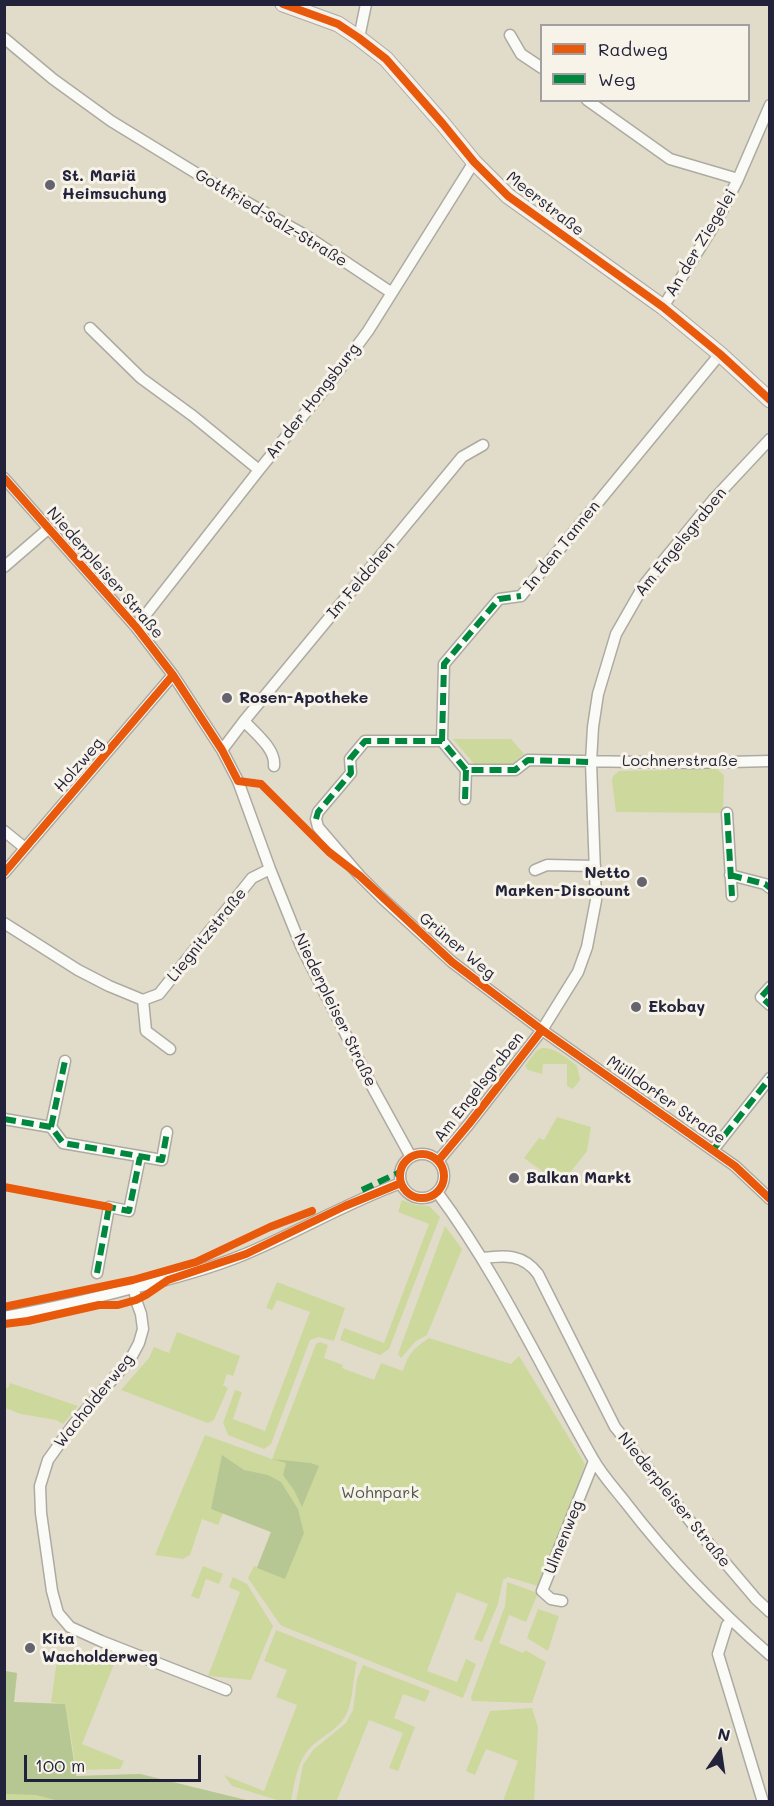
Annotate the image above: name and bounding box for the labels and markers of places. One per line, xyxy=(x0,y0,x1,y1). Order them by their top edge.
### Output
place label: St. Mariä Heimsuchung xyxy=(62,166,167,204)
marker: St. Mariä Heimsuchung xyxy=(43,178,57,192)
place label: Rosen-Apotheke xyxy=(239,688,368,708)
marker: Rosen-Apotheke xyxy=(220,691,234,705)
place label: Netto Marken-Discount xyxy=(495,863,630,901)
marker: Netto Marken-Discount xyxy=(635,875,649,889)
place label: Ekobay xyxy=(648,997,705,1017)
marker: Ekobay xyxy=(629,1000,643,1014)
place label: Balkan Markt xyxy=(526,1168,631,1188)
marker: Balkan Markt xyxy=(507,1171,521,1185)
place label: Kita Wacholderweg xyxy=(42,1629,158,1667)
marker: Kita Wacholderweg xyxy=(23,1641,37,1655)

